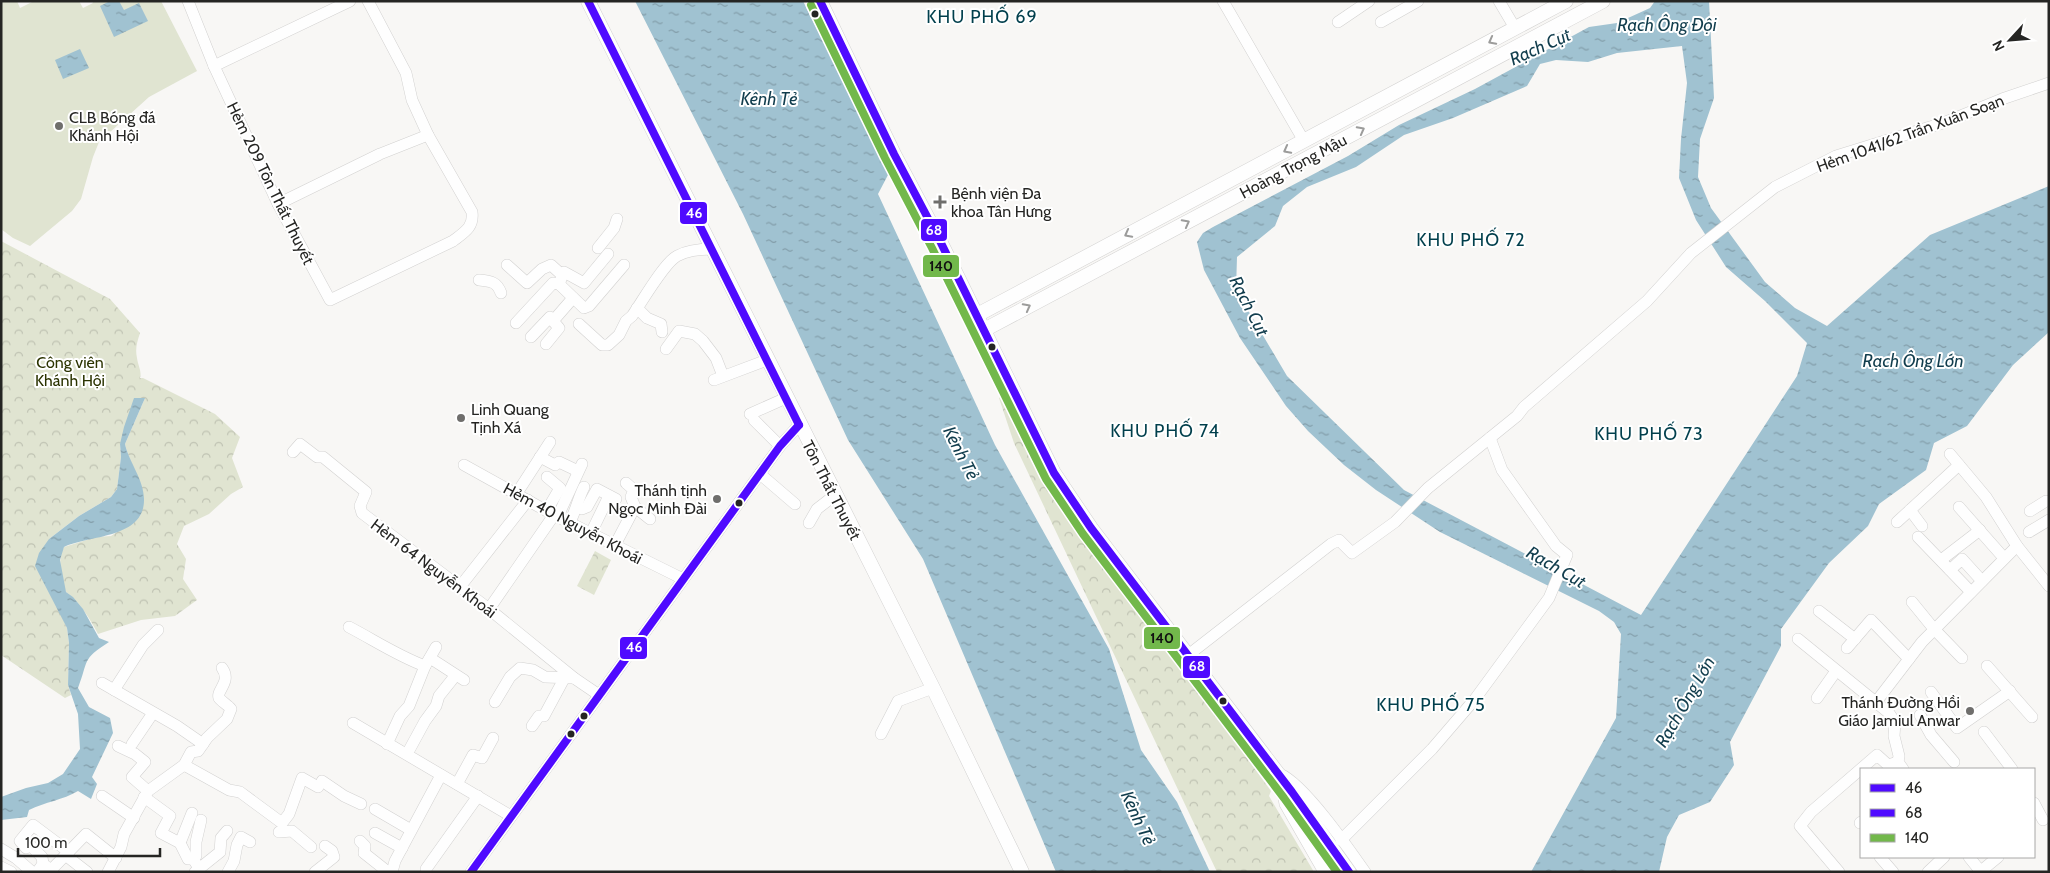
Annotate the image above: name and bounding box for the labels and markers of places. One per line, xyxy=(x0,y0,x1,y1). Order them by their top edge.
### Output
unlabelled marker xyxy=(810,9,820,19)
place label: CLB Bóng đá Khánh Hội xyxy=(69,108,156,145)
marker: CLB Bóng đá Khánh Hội xyxy=(53,120,65,132)
place label: Bệnh viện Đa khoa Tân Hưng xyxy=(951,184,1052,221)
marker: Bệnh viện Đa khoa Tân Hưng xyxy=(933,195,947,209)
unlabelled marker xyxy=(987,342,997,352)
place label: Linh Quang Tịnh Xá xyxy=(471,400,550,437)
marker: Linh Quang Tịnh Xá xyxy=(455,412,467,424)
place label: Thánh tịnh Ngọc Minh Đài xyxy=(608,481,707,518)
marker: Thánh tịnh Ngọc Minh Đài xyxy=(711,493,723,505)
unlabelled marker xyxy=(734,498,744,508)
place label: Thánh Đường Hồi Giáo Jamiul Anwar xyxy=(1838,693,1961,730)
unlabelled marker xyxy=(1218,696,1228,706)
marker: Thánh Đường Hồi Giáo Jamiul Anwar xyxy=(1964,705,1976,717)
unlabelled marker xyxy=(579,711,589,721)
unlabelled marker xyxy=(566,729,576,739)

